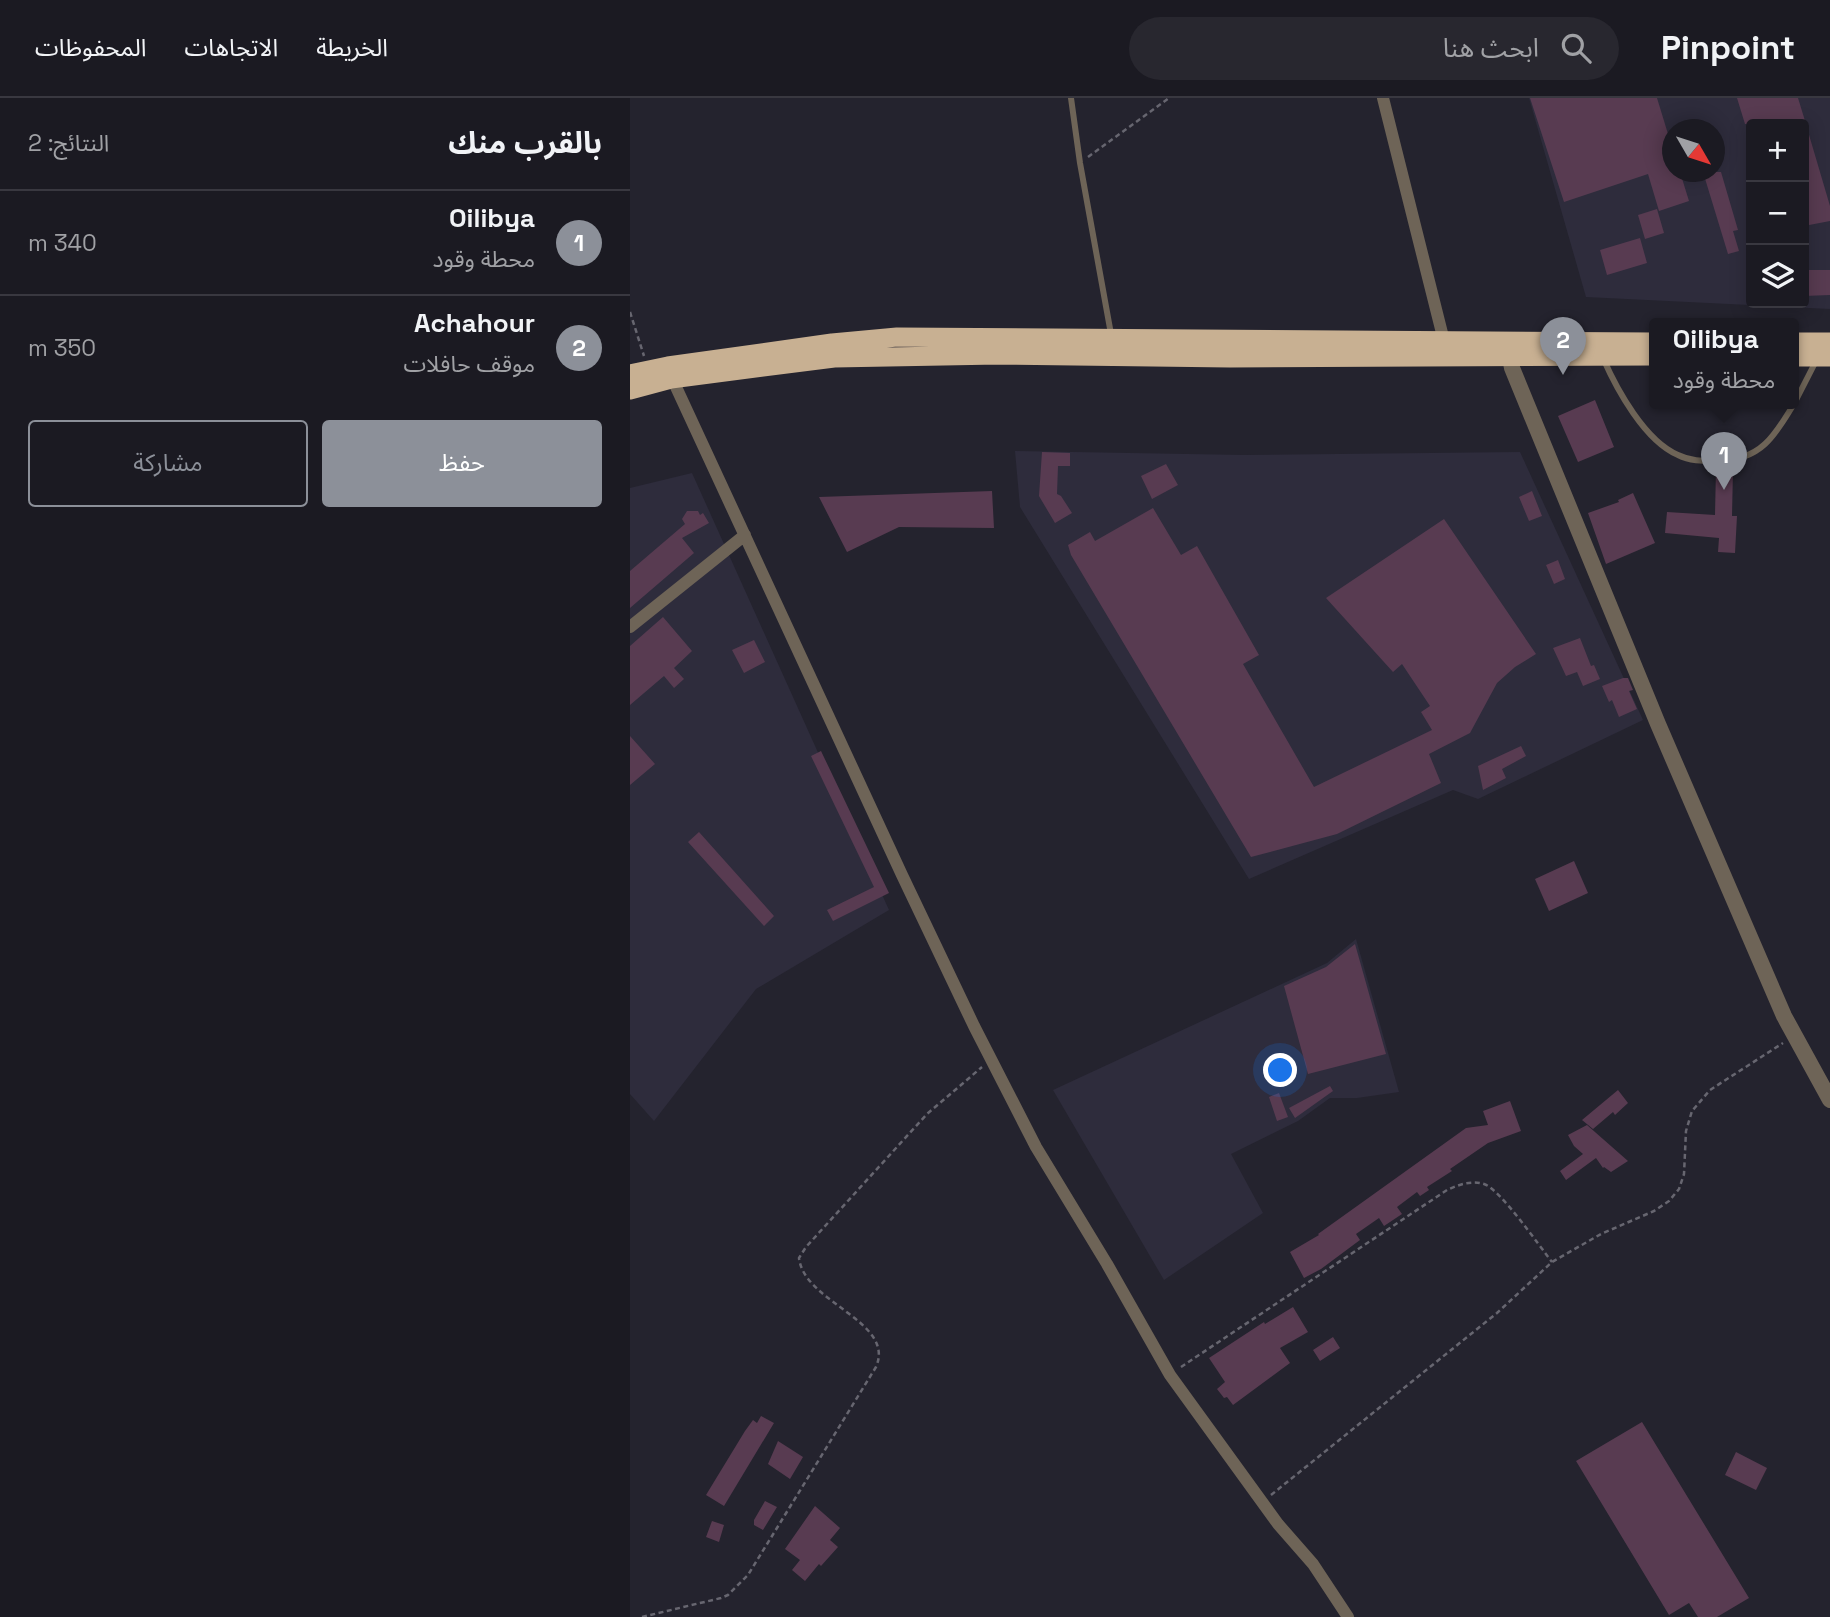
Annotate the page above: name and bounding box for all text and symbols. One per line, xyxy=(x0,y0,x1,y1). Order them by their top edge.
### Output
search box xyxy=(1129,17,1619,80)
text: Pinpoint xyxy=(1661,27,1795,69)
icon: search xyxy=(1557,29,1595,67)
text: ابحث هنا xyxy=(1443,31,1539,65)
text: المحفوظات xyxy=(35,32,146,63)
text: الاتجاهات xyxy=(184,32,278,63)
text: الخريطة xyxy=(316,32,388,63)
north arrow xyxy=(1662,119,1725,182)
map controls xyxy=(1746,119,1809,308)
button: + xyxy=(1746,119,1809,182)
text: بالقرب منك xyxy=(448,123,602,162)
text: النتائج: 2 xyxy=(28,128,109,158)
button: − xyxy=(1746,182,1809,245)
text: Oilibya xyxy=(449,201,535,235)
text: 340 m xyxy=(28,228,97,258)
text: 1 xyxy=(574,228,584,258)
text: محطة وقود xyxy=(432,244,535,274)
button: layers xyxy=(1746,245,1809,308)
text: Achahour xyxy=(414,306,535,340)
pin: 2 xyxy=(1540,317,1586,375)
popup xyxy=(1649,318,1799,409)
text: Oilibya xyxy=(1673,322,1759,356)
text: 350 m xyxy=(28,333,96,363)
text: 2 xyxy=(572,333,586,363)
text: موقف حافلات xyxy=(403,349,535,379)
text: محطة وقود xyxy=(1673,365,1775,395)
button: مشاركة xyxy=(28,420,308,507)
button: حفظ xyxy=(322,420,602,507)
pin: 1 xyxy=(1701,432,1747,490)
your location xyxy=(1263,1053,1297,1087)

